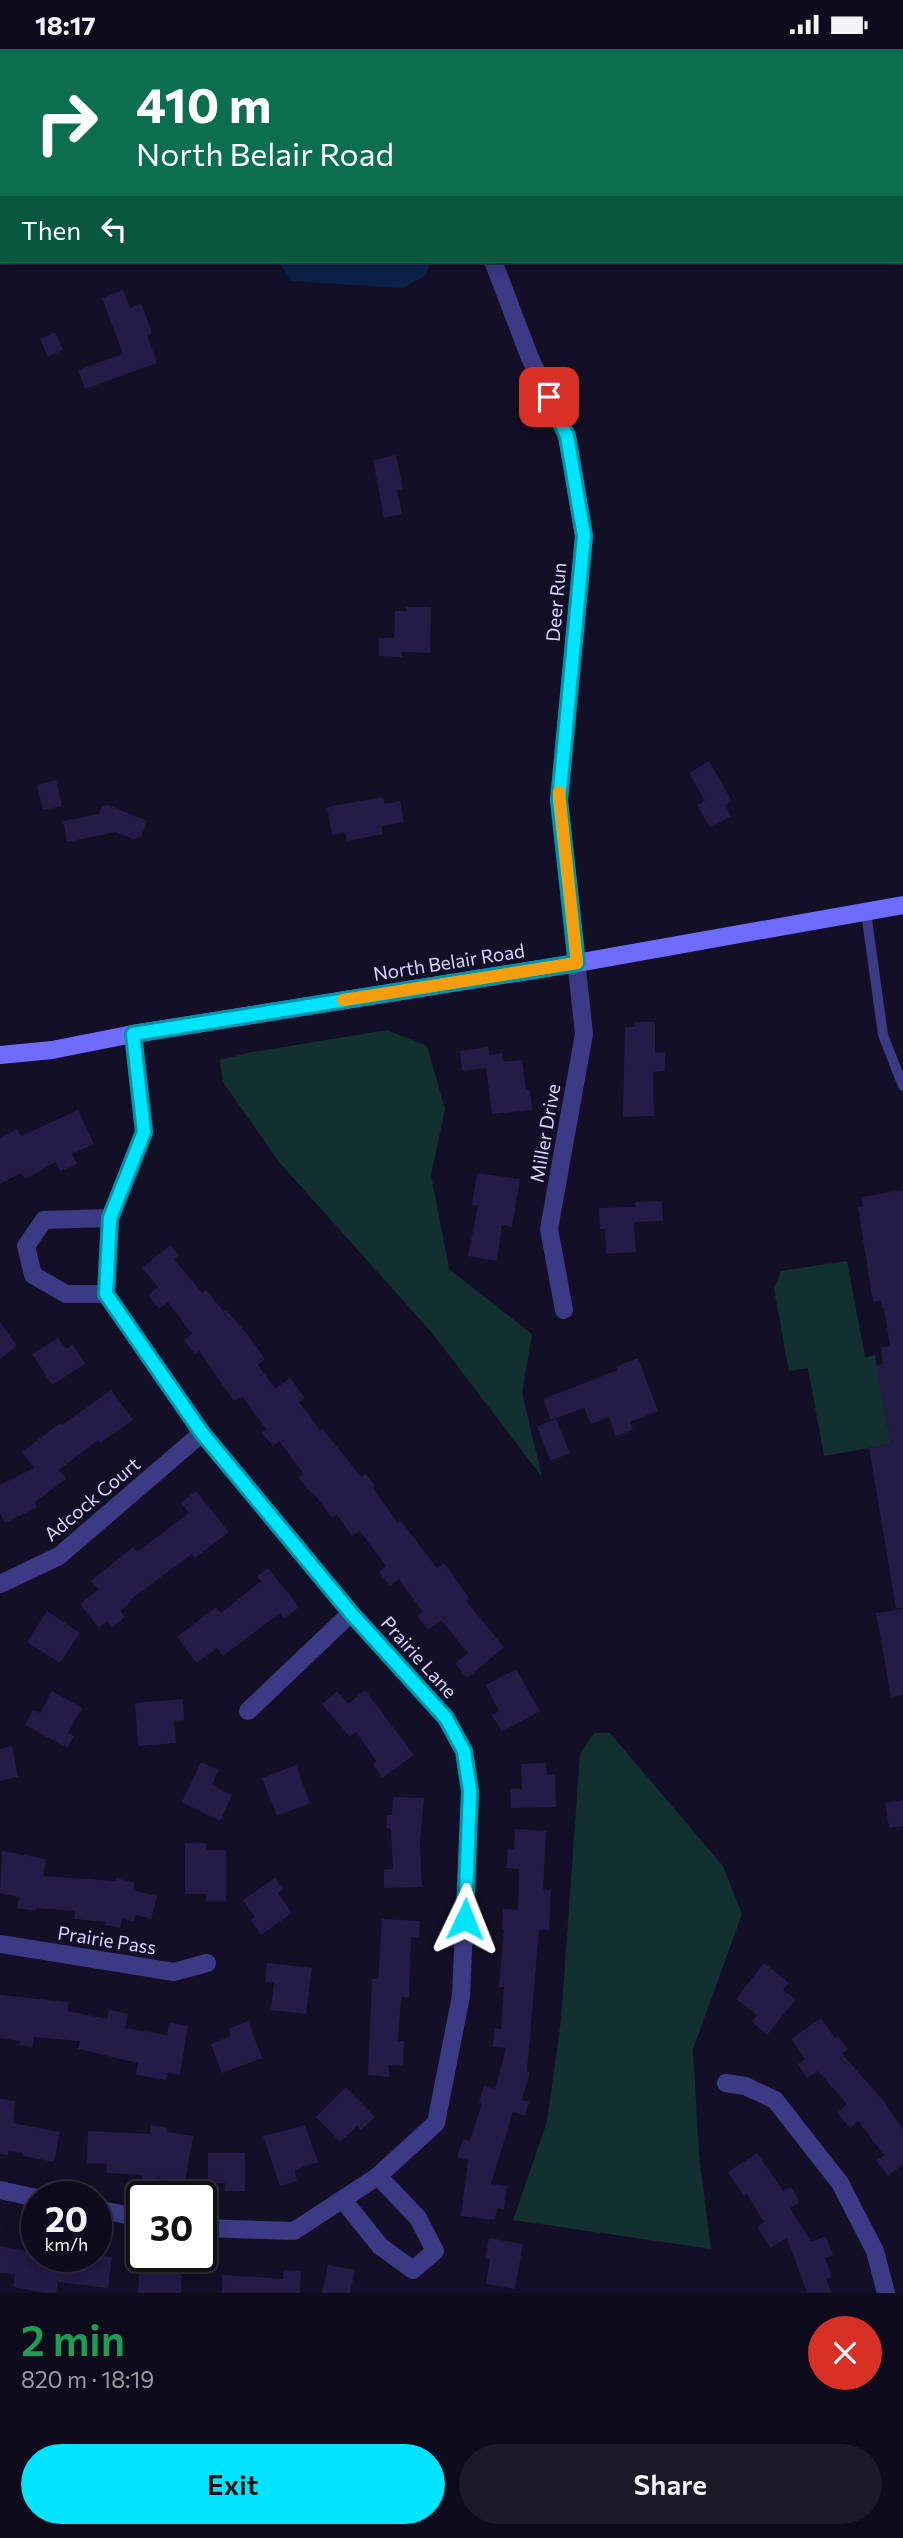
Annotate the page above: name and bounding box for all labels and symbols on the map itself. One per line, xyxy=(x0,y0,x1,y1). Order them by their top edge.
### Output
pin xyxy=(519,367,579,427)
street label: Deer Run xyxy=(541,561,570,643)
street label: North Belair Road xyxy=(372,938,526,985)
street label: Miller Drive xyxy=(525,1082,565,1184)
street label: Adcock Court xyxy=(39,1452,144,1545)
street label: Prairie Lane xyxy=(377,1611,462,1702)
position arrow xyxy=(428,1882,502,1956)
street label: Prairie Pass xyxy=(56,1920,158,1959)
speed limit sign: 30 xyxy=(126,2181,217,2272)

